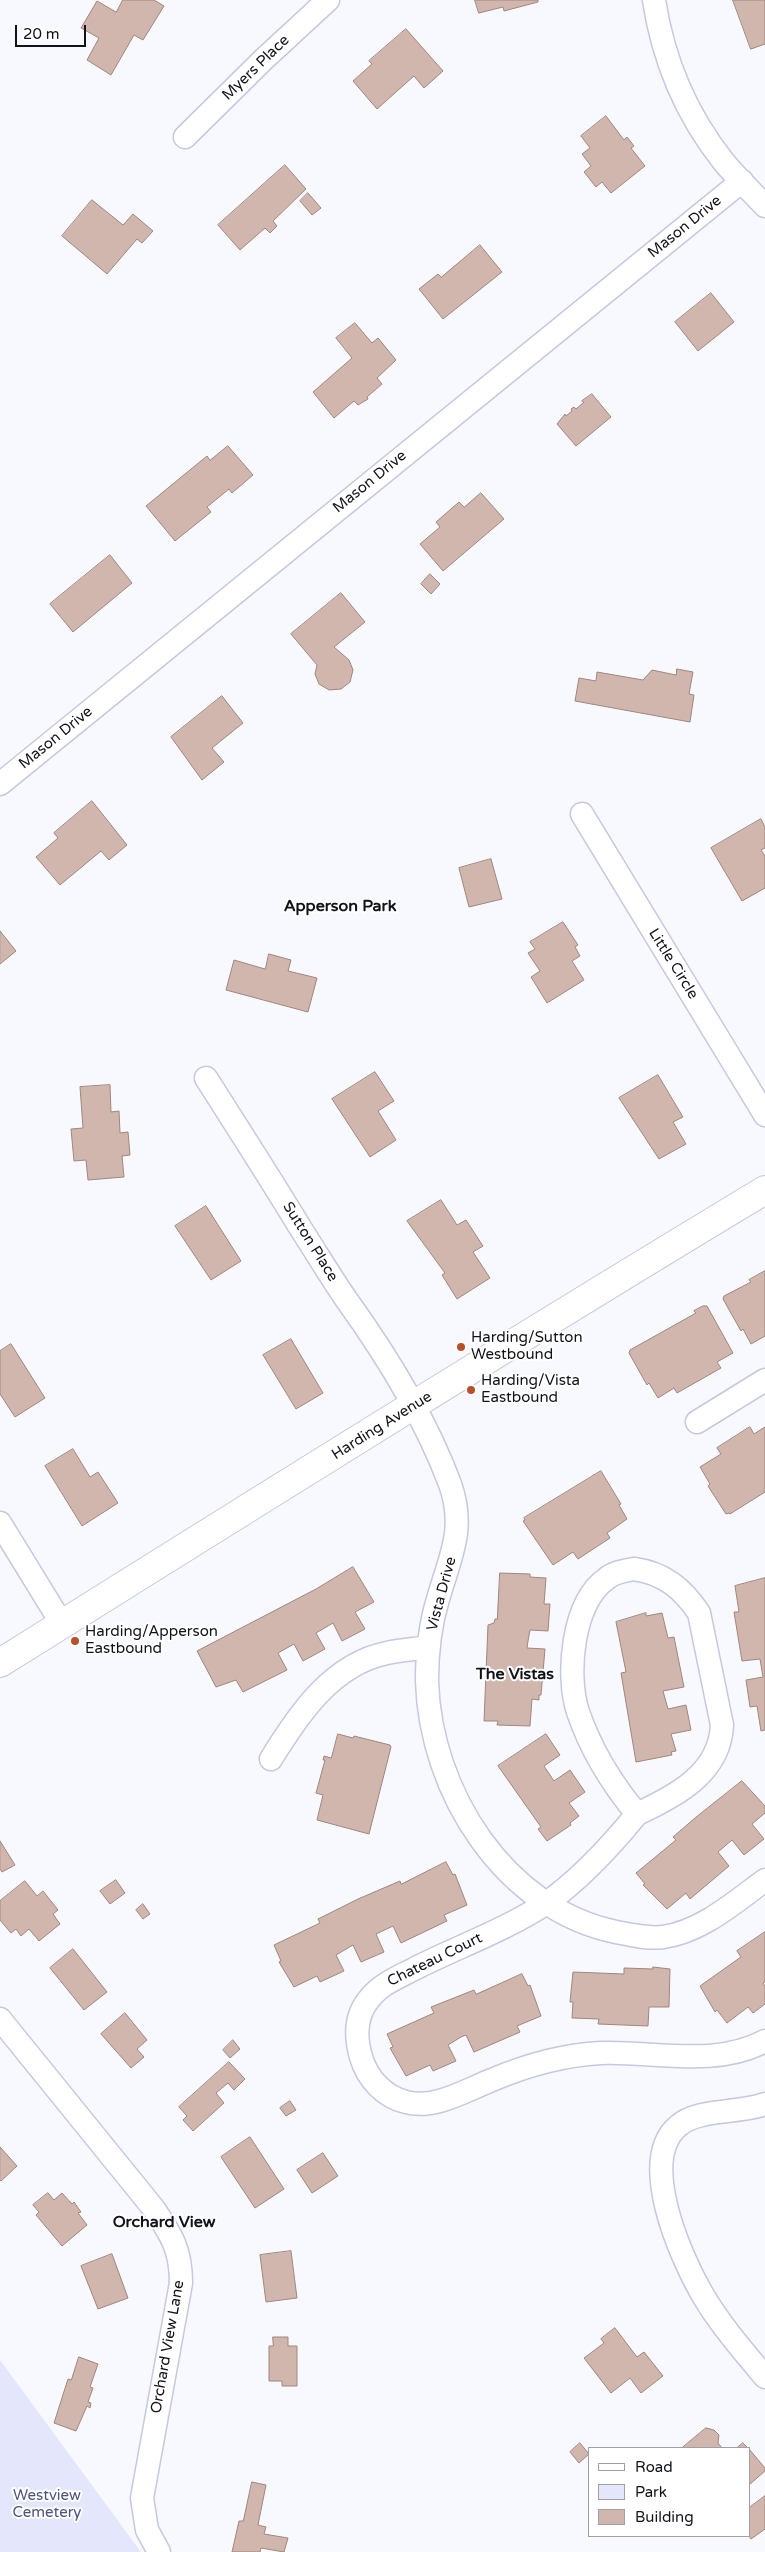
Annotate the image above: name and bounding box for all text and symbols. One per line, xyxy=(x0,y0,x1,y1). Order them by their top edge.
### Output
scale bar xyxy=(18,15,89,47)
text: 20 m xyxy=(23,25,60,43)
street label: Myers Place xyxy=(219,32,293,104)
street label: Mason Drive xyxy=(645,192,725,262)
street label: Mason Drive xyxy=(330,447,410,517)
street label: Mason Drive xyxy=(16,703,96,773)
district label: Apperson Park xyxy=(284,897,396,917)
street label: Little Circle xyxy=(644,925,702,1003)
street label: Sutton Place xyxy=(278,1199,342,1285)
place label: Harding/Sutton Westbound xyxy=(471,1329,583,1364)
marker: Harding/Sutton Westbound xyxy=(455,1341,467,1353)
place label: Harding/Vista Eastbound xyxy=(481,1372,580,1407)
marker: Harding/Vista Eastbound xyxy=(465,1384,477,1396)
street label: Harding Avenue xyxy=(329,1388,435,1464)
street label: Vista Drive xyxy=(423,1555,461,1633)
place label: Harding/Apperson Eastbound xyxy=(85,1623,218,1658)
marker: Harding/Apperson Eastbound xyxy=(69,1635,81,1647)
district label: The Vistas xyxy=(476,1665,554,1685)
street label: Chateau Court xyxy=(385,1929,485,1991)
district label: Orchard View xyxy=(113,2213,215,2233)
street label: Orchard View Lane xyxy=(147,2279,189,2415)
legend xyxy=(588,2447,750,2537)
text: Road xyxy=(635,2458,673,2476)
text: Park xyxy=(635,2483,667,2501)
park label: Westview Cemetery xyxy=(13,2487,81,2522)
text: Building xyxy=(635,2508,694,2526)

